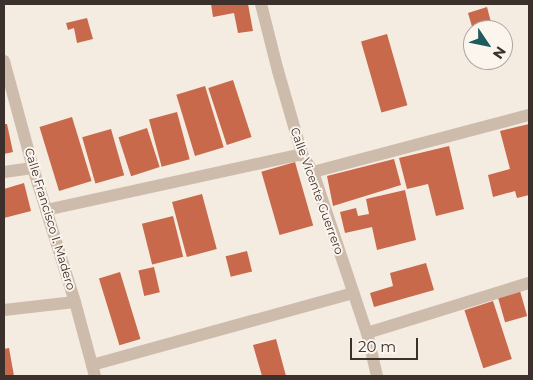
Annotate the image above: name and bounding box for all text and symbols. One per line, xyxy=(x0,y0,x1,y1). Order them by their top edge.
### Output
north arrow xyxy=(463,20,513,70)
text: N xyxy=(489,43,510,63)
street label: Calle Vicente Guerrero xyxy=(287,125,347,257)
street label: Calle Francisco I. Madero xyxy=(22,146,78,292)
scale bar xyxy=(353,328,420,360)
text: 20 m xyxy=(358,337,396,356)

